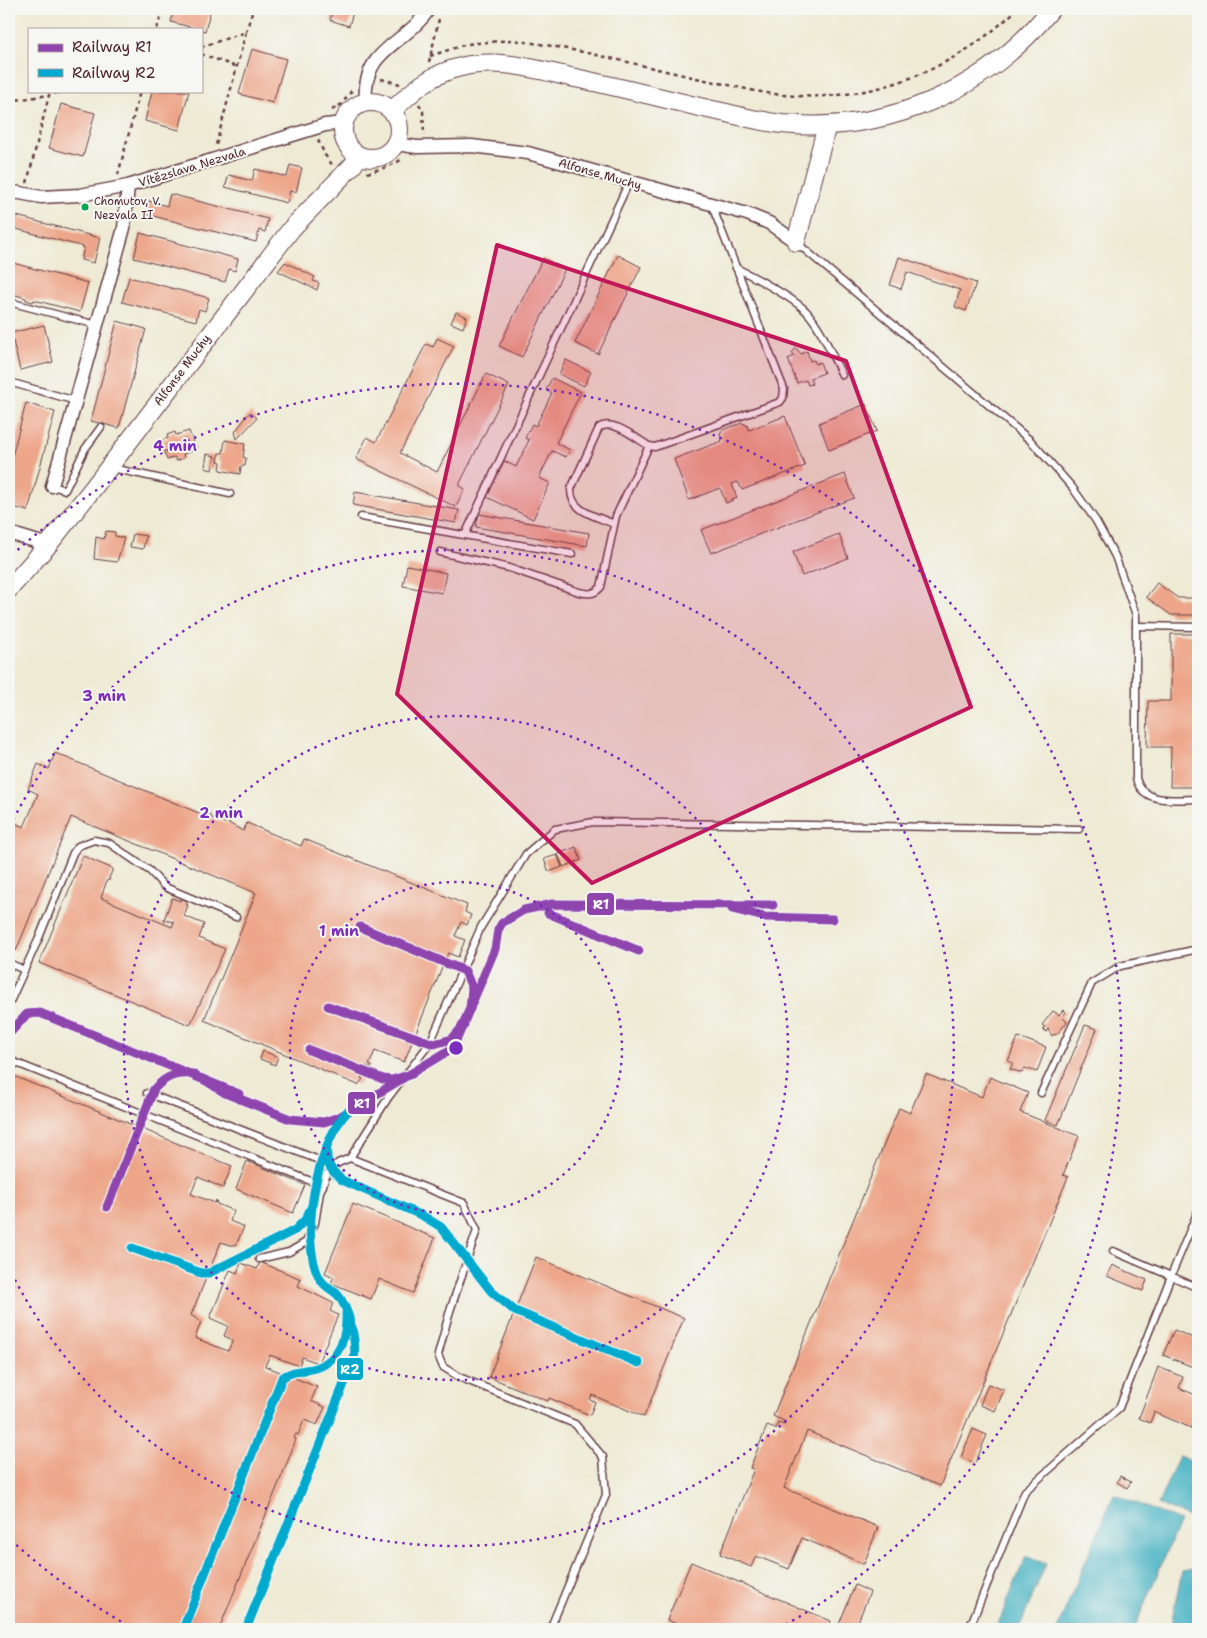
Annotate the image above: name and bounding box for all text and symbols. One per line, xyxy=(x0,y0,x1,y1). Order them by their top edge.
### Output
legend xyxy=(28,28,202,92)
text: Railway R1 xyxy=(72,37,152,57)
text: Railway R2 xyxy=(72,63,156,83)
street label: Vítězslava Nezvala xyxy=(137,143,248,191)
street label: Alfonse Muchy xyxy=(557,155,643,194)
place label: Chomutov, V. Nezvala II xyxy=(94,194,161,223)
marker: Chomutov, V. Nezvala II xyxy=(80,202,90,212)
street label: Alfonse Muchy xyxy=(150,331,214,409)
text: 4 min xyxy=(153,436,197,456)
text: 3 min xyxy=(82,686,126,706)
text: 2 min xyxy=(199,803,243,823)
line badge: R1 xyxy=(586,892,615,916)
text: R1 xyxy=(593,895,609,913)
text: 1 min xyxy=(319,921,359,941)
centre of rings xyxy=(447,1039,465,1057)
line badge: R1 xyxy=(347,1091,376,1115)
text: R1 xyxy=(354,1094,370,1112)
line badge: R2 xyxy=(336,1357,364,1381)
text: R2 xyxy=(340,1360,360,1378)

